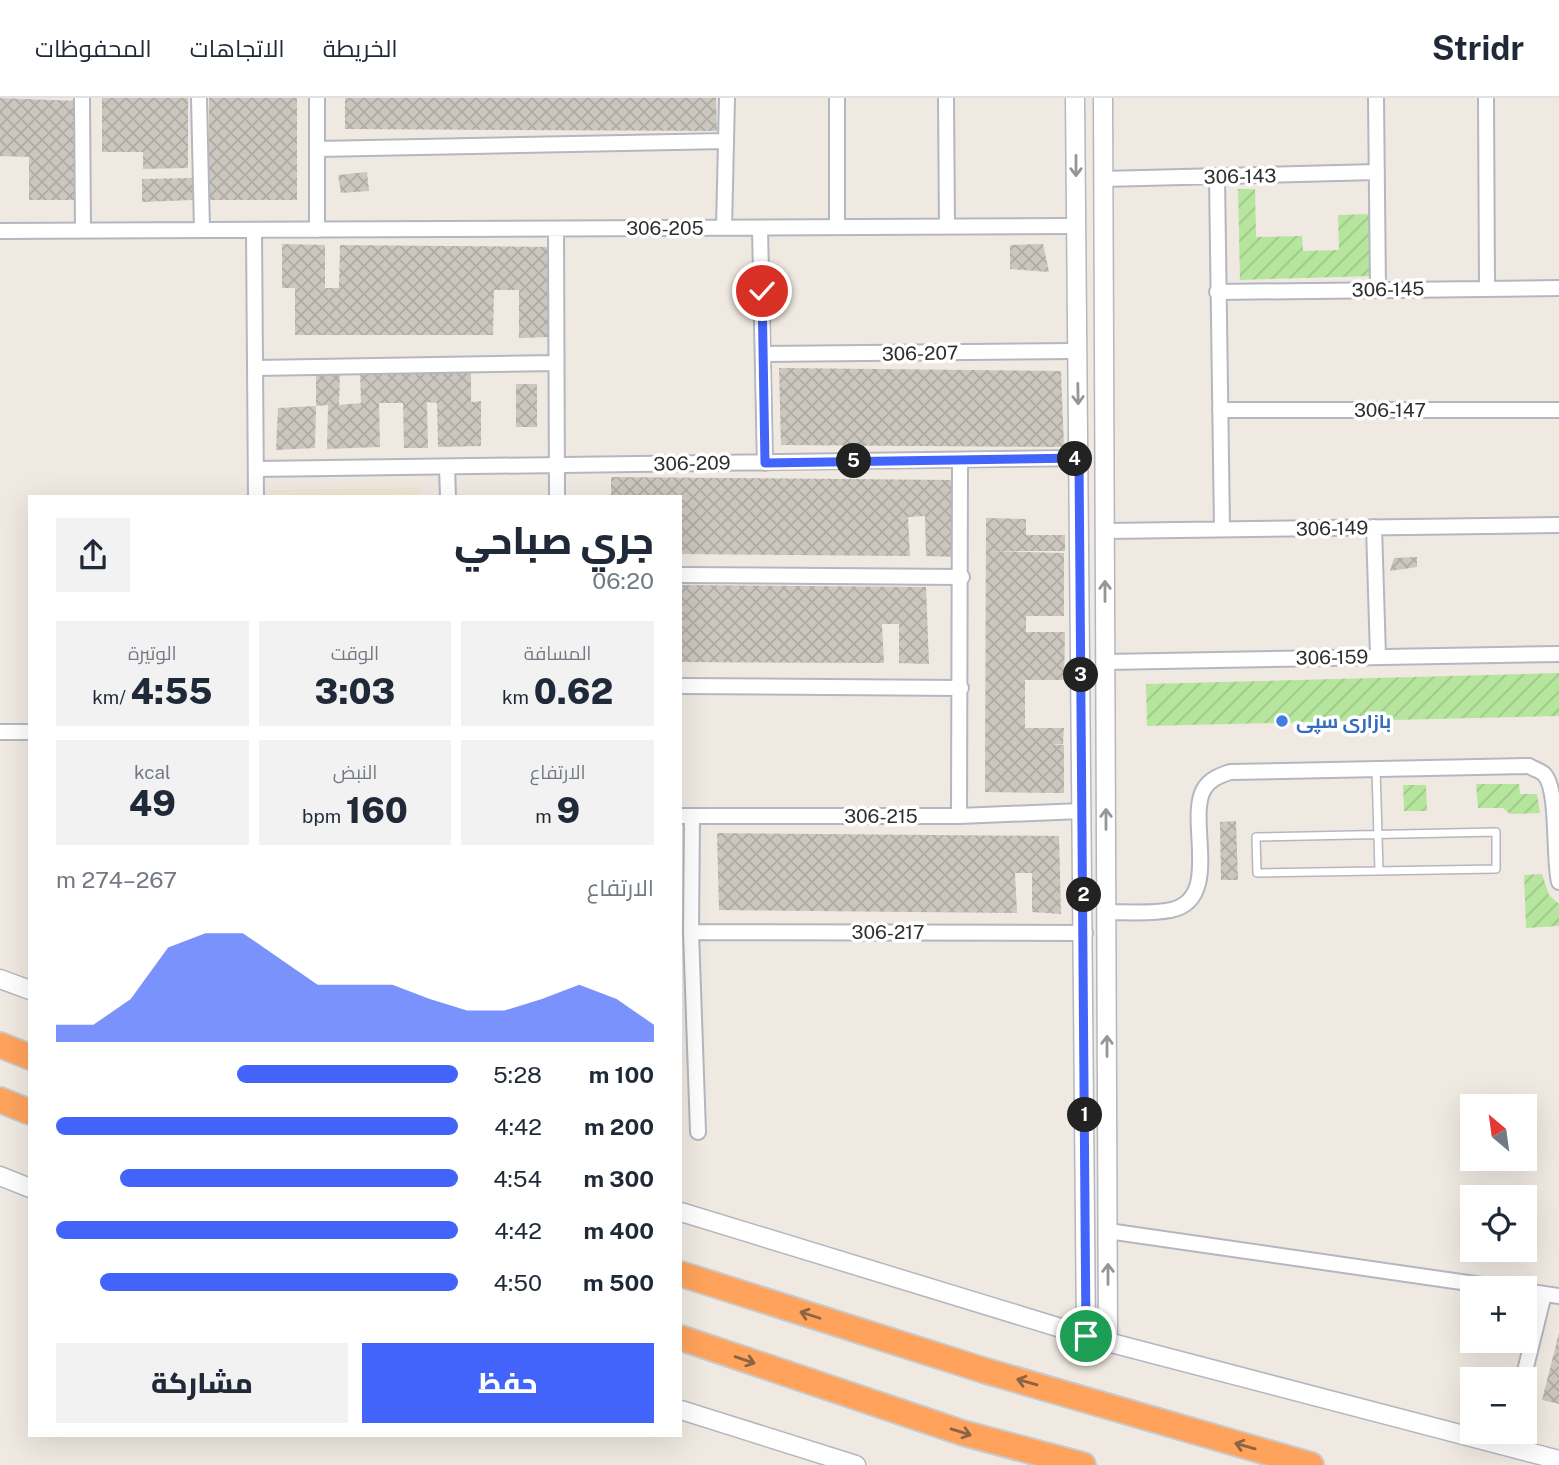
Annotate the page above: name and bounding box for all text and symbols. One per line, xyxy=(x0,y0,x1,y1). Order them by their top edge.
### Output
text: Stridr xyxy=(1432,29,1524,67)
text: المحفوظات xyxy=(35,34,152,62)
text: الاتجاهات xyxy=(190,34,285,62)
text: الخريطة xyxy=(323,34,398,62)
one-way arrow xyxy=(1069,154,1082,177)
street label: 306-143 xyxy=(1204,164,1276,188)
street label: 306-205 xyxy=(626,217,704,239)
pin xyxy=(732,261,792,321)
icon: check xyxy=(743,272,781,310)
street label: 306-145 xyxy=(1352,277,1424,301)
street label: 306-207 xyxy=(882,341,958,365)
one-way arrow xyxy=(1071,382,1085,405)
street label: 306-147 xyxy=(1354,399,1426,421)
pin: 4 xyxy=(1058,442,1092,476)
pin: 5 xyxy=(836,444,872,478)
text: 4 xyxy=(1068,447,1081,469)
text: 5 xyxy=(847,449,860,471)
street label: 306-209 xyxy=(653,451,731,475)
street label: 306-149 xyxy=(1296,516,1368,540)
button: share xyxy=(56,518,130,592)
text: جري صباحي xyxy=(454,518,654,563)
text: 06:20 xyxy=(592,567,654,594)
one-way arrow xyxy=(1098,580,1112,603)
text: الوتيرة xyxy=(128,642,177,664)
text: الوقت xyxy=(331,642,379,664)
text: المسافة xyxy=(524,642,591,664)
street label: 306-159 xyxy=(1295,645,1369,669)
pin: 3 xyxy=(1064,658,1098,692)
text: 3 xyxy=(1074,663,1087,685)
text: 4:55 xyxy=(131,671,212,712)
text: 3:03 xyxy=(315,671,395,712)
text: 0.62 xyxy=(534,671,613,712)
text: /km xyxy=(92,686,131,708)
text: km xyxy=(502,686,534,708)
place label: بازاری سپی xyxy=(1296,710,1391,734)
marker: بازاری سپی xyxy=(1274,713,1290,729)
text: kcal xyxy=(134,761,171,783)
text: النبض xyxy=(333,761,377,783)
text: الارتفاع xyxy=(530,761,586,783)
text: 49 xyxy=(129,783,176,824)
text: 160 xyxy=(346,790,408,831)
text: 9 xyxy=(556,790,580,831)
text: bpm xyxy=(302,805,346,827)
text: m xyxy=(535,805,556,827)
street label: 306-215 xyxy=(844,805,918,827)
one-way arrow xyxy=(1099,807,1113,830)
text: 267–274 m xyxy=(56,866,177,893)
text: الارتفاع xyxy=(587,874,654,901)
pin: 2 xyxy=(1066,878,1102,912)
text: 2 xyxy=(1077,883,1090,905)
street label: 306-217 xyxy=(852,921,924,943)
one-way arrow xyxy=(1100,1035,1114,1058)
text: 5:28 xyxy=(493,1061,542,1088)
text: 100 m xyxy=(589,1061,654,1088)
north arrow xyxy=(1460,1094,1536,1171)
map controls xyxy=(1460,1094,1537,1444)
pin: 1 xyxy=(1068,1098,1102,1132)
text: 1 xyxy=(1080,1103,1089,1125)
text: 4:42 xyxy=(494,1113,542,1140)
text: 200 m xyxy=(584,1113,654,1140)
text: 4:54 xyxy=(493,1165,542,1192)
text: 300 m xyxy=(583,1165,654,1192)
button: locate xyxy=(1460,1185,1537,1262)
text: 4:42 xyxy=(494,1217,542,1244)
text: 400 m xyxy=(584,1217,654,1244)
one-way arrow xyxy=(1101,1262,1115,1285)
text: 4:50 xyxy=(494,1269,542,1296)
text: 500 m xyxy=(583,1269,654,1296)
button: + xyxy=(1460,1276,1537,1353)
pin xyxy=(1056,1306,1116,1366)
one-way arrow xyxy=(799,1307,821,1320)
icon: arrive xyxy=(1067,1317,1105,1355)
button: مشاركة xyxy=(56,1343,348,1423)
button: حفظ xyxy=(362,1343,654,1423)
one-way arrow xyxy=(734,1355,756,1367)
button: − xyxy=(1460,1367,1537,1444)
one-way arrow xyxy=(1016,1375,1038,1388)
one-way arrow xyxy=(950,1427,972,1440)
one-way arrow xyxy=(1235,1439,1257,1452)

